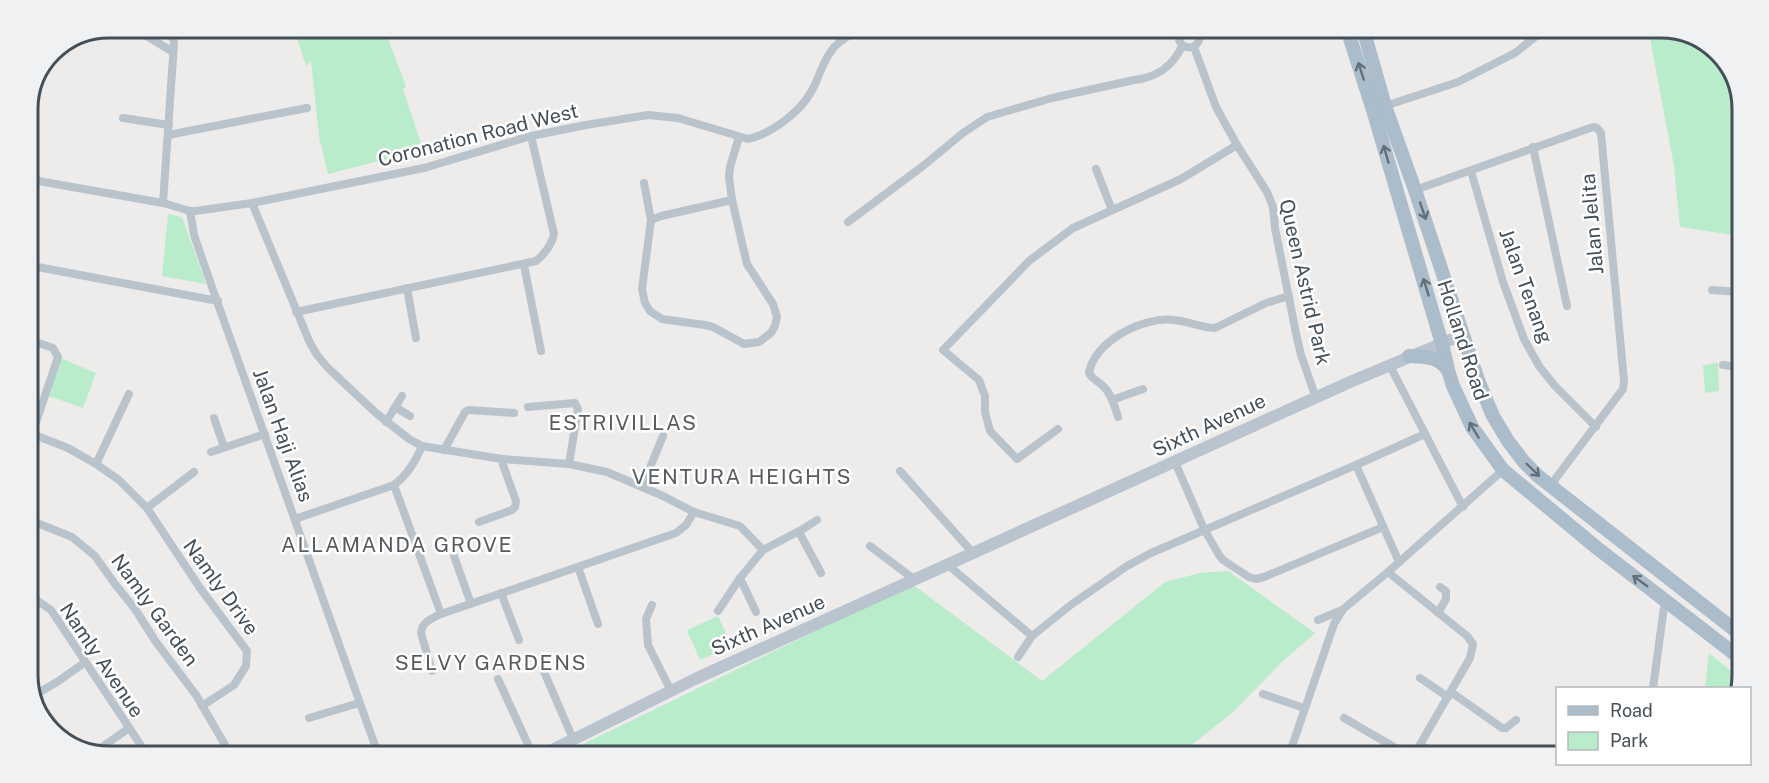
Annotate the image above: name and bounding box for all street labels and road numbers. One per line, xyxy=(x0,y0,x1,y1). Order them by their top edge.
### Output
street label: Coronation Road West xyxy=(375,99,581,171)
street label: Jalan Jelita xyxy=(1576,173,1608,275)
street label: Queen Astrid Park xyxy=(1274,197,1336,367)
street label: Jalan Tenang xyxy=(1494,225,1558,347)
street label: Holland Road xyxy=(1432,277,1494,403)
street label: Jalan Haji Alias xyxy=(248,365,318,505)
street label: Sixth Avenue xyxy=(1149,388,1269,462)
street label: Namly Drive xyxy=(178,534,264,640)
street label: Namly Garden xyxy=(106,549,204,671)
street label: Sixth Avenue xyxy=(707,589,829,661)
street label: Namly Avenue xyxy=(55,598,149,722)

